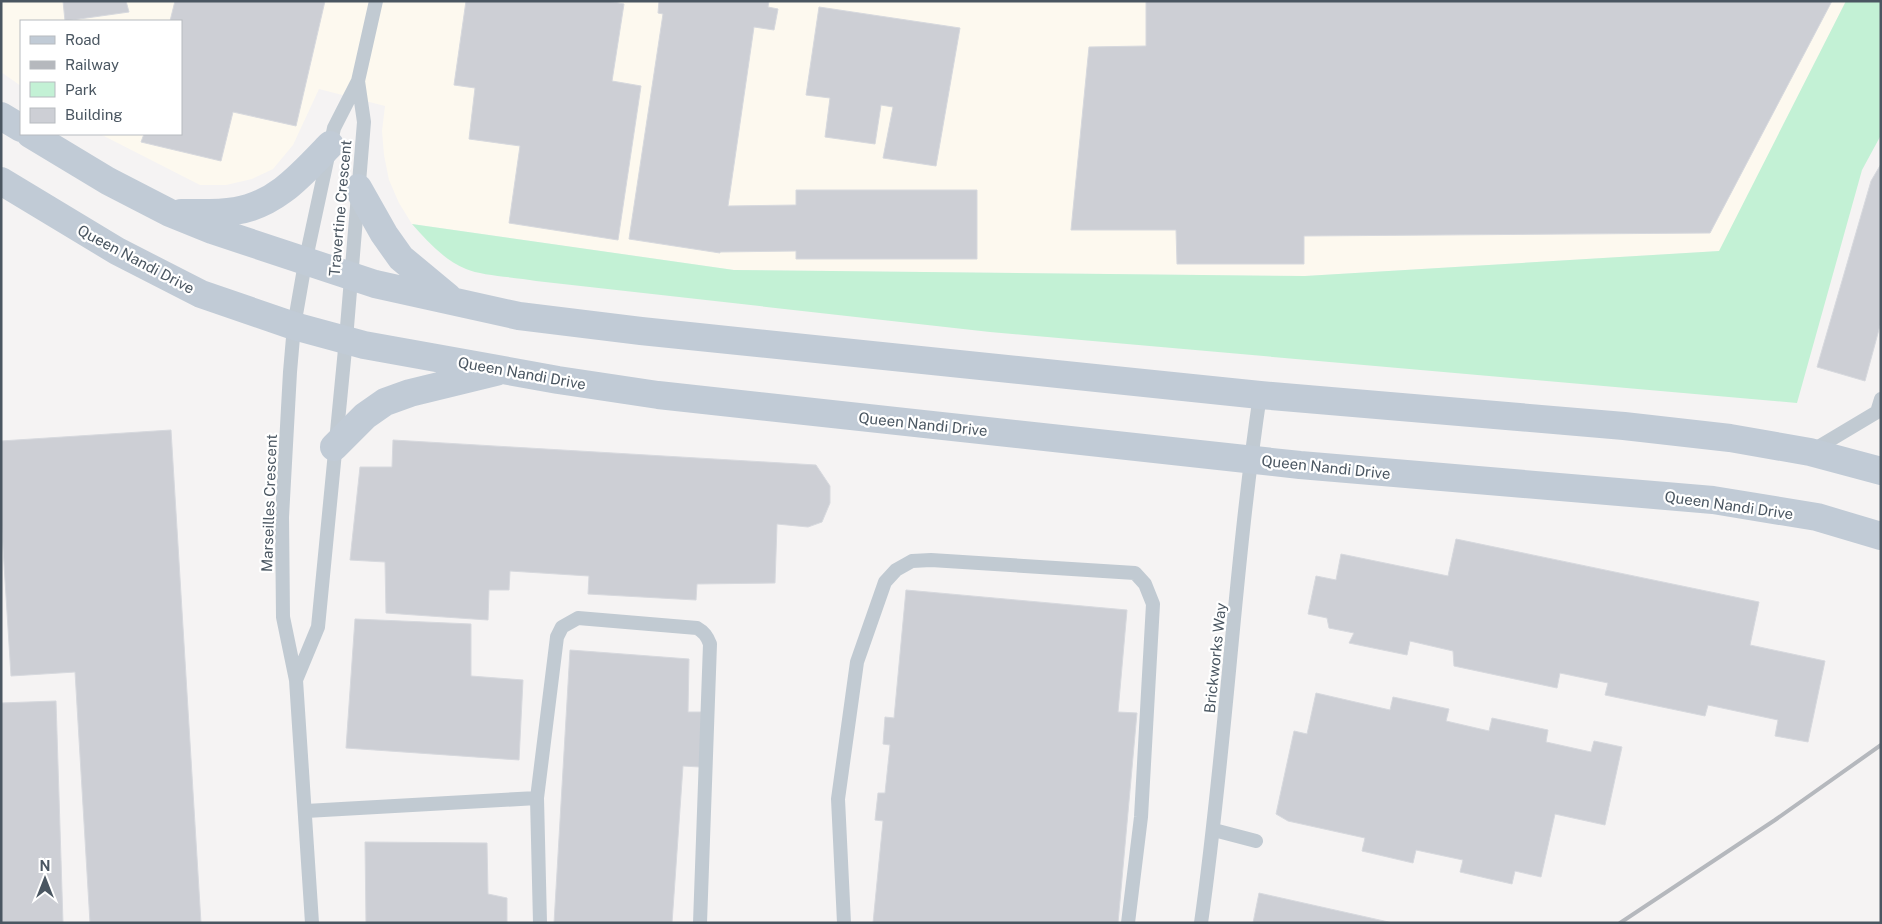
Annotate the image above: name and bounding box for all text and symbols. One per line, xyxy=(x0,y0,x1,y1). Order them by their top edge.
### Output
legend xyxy=(20,20,182,135)
text: Road xyxy=(65,31,101,48)
text: Railway xyxy=(65,56,119,73)
text: Park xyxy=(65,81,97,98)
text: Building xyxy=(65,106,123,123)
street label: Travertine Crescent xyxy=(326,139,354,277)
street label: Queen Nandi Drive xyxy=(75,221,197,297)
street label: Queen Nandi Drive xyxy=(457,353,587,393)
street label: Queen Nandi Drive xyxy=(858,409,988,439)
street label: Marseilles Crescent xyxy=(258,433,280,572)
street label: Queen Nandi Drive xyxy=(1261,452,1391,482)
street label: Queen Nandi Drive xyxy=(1664,488,1794,522)
street label: Brickworks Way xyxy=(1201,602,1229,714)
north arrow xyxy=(20,854,70,904)
text: N xyxy=(40,858,50,874)

